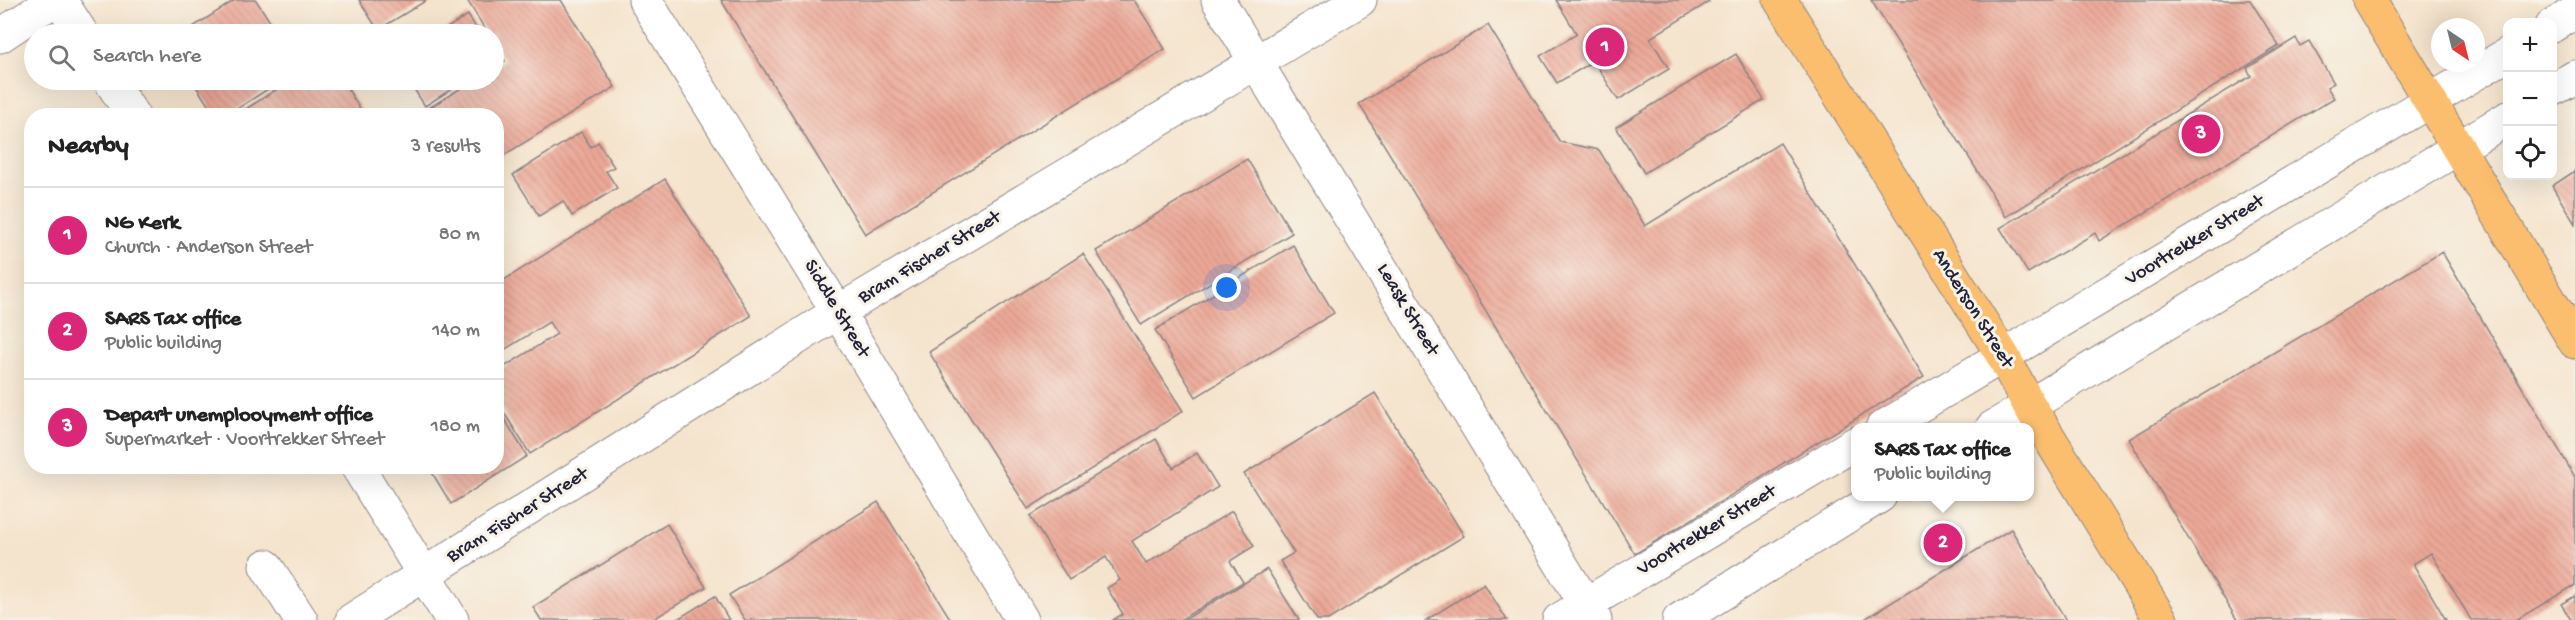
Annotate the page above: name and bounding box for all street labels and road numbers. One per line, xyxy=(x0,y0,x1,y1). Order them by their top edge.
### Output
street label: Voortrekker Street xyxy=(2121,190,2270,292)
street label: Bram Fischer Street xyxy=(854,205,1007,310)
street label: Anderson Street xyxy=(1926,245,2019,374)
street label: Siddle Street xyxy=(798,256,875,364)
street label: Leask Street xyxy=(1371,260,1444,362)
street label: Bram Fischer Street xyxy=(442,462,594,569)
street label: Voortrekker Street xyxy=(1633,480,1782,582)

